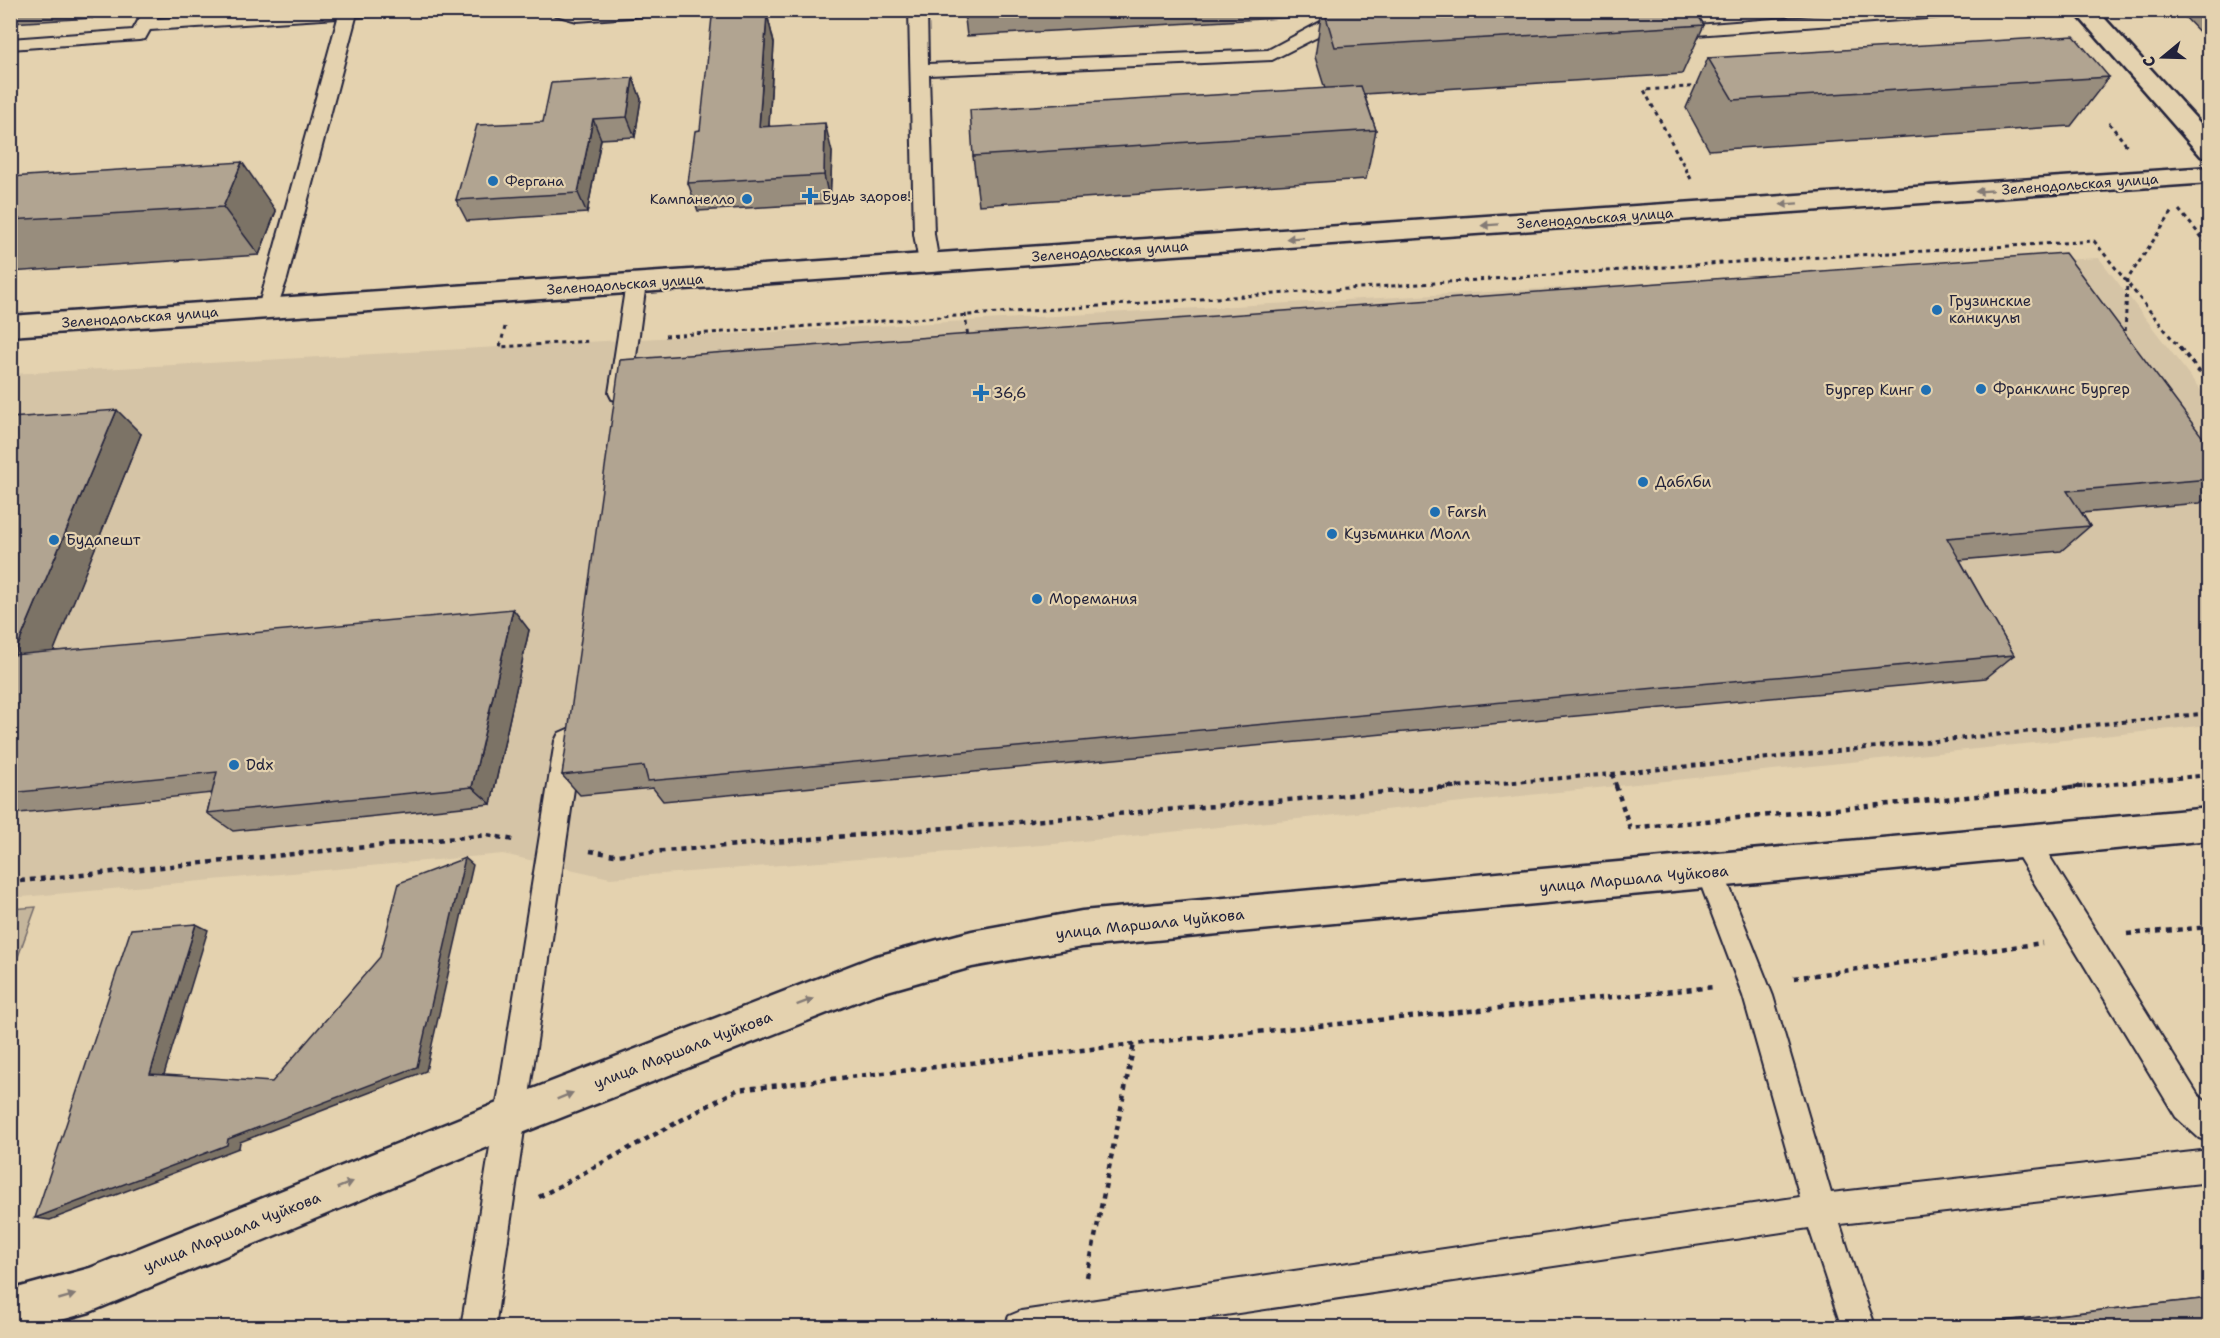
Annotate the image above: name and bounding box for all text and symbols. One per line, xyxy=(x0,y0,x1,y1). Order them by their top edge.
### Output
north arrow xyxy=(2133,27,2193,87)
text: С xyxy=(2138,53,2161,70)
street label: Зеленодольская улица xyxy=(2001,170,2159,198)
place label: Фергана xyxy=(505,172,564,190)
marker: Фергана xyxy=(486,174,500,188)
one-way arrow xyxy=(1974,186,1993,195)
place label: Будь здоров! xyxy=(822,187,911,205)
marker: Будь здоров! xyxy=(803,189,817,203)
place label: Кампанелло xyxy=(650,190,735,208)
marker: Кампанелло xyxy=(740,192,754,206)
one-way arrow xyxy=(1780,200,1799,209)
street label: Зеленодольская улица xyxy=(1516,204,1674,232)
one-way arrow xyxy=(1480,220,1499,230)
one-way arrow xyxy=(1286,233,1305,243)
street label: Зеленодольская улица xyxy=(1031,237,1189,265)
street label: Зеленодольская улица xyxy=(546,270,704,298)
place label: Грузинские каникулы xyxy=(1949,291,2031,328)
street label: Зеленодольская улица xyxy=(61,303,219,331)
marker: Грузинские каникулы xyxy=(1930,303,1944,317)
place label: Франклинс Бургер xyxy=(1993,379,2130,399)
place label: Бургер Кинг xyxy=(1825,380,1914,400)
marker: Франклинс Бургер xyxy=(1974,382,1988,396)
place label: 36,6 xyxy=(993,383,1026,403)
marker: Бургер Кинг xyxy=(1919,383,1933,397)
marker: 36,6 xyxy=(974,386,988,400)
place label: Даблби xyxy=(1655,472,1712,492)
marker: Даблби xyxy=(1636,475,1650,489)
place label: Farsh xyxy=(1447,502,1487,522)
marker: Farsh xyxy=(1428,505,1442,519)
place label: Кузьминки Молл xyxy=(1344,524,1471,544)
marker: Кузьминки Молл xyxy=(1325,527,1339,541)
place label: Будапешт xyxy=(66,530,141,550)
marker: Будапешт xyxy=(47,533,61,547)
place label: Моремания xyxy=(1049,589,1137,609)
marker: Моремания xyxy=(1030,592,1044,606)
place label: Ddx xyxy=(246,755,273,775)
marker: Ddx xyxy=(227,758,241,772)
street label: улица Маршала Чуйкова xyxy=(1539,861,1730,897)
street label: улица Маршала Чуйкова xyxy=(1055,904,1246,944)
one-way arrow xyxy=(796,997,814,1006)
street label: улица Маршала Чуйкова xyxy=(591,1006,776,1093)
one-way arrow xyxy=(556,1091,574,1101)
one-way arrow xyxy=(337,1180,355,1190)
street label: улица Маршала Чуйкова xyxy=(140,1187,324,1277)
one-way arrow xyxy=(58,1291,76,1301)

